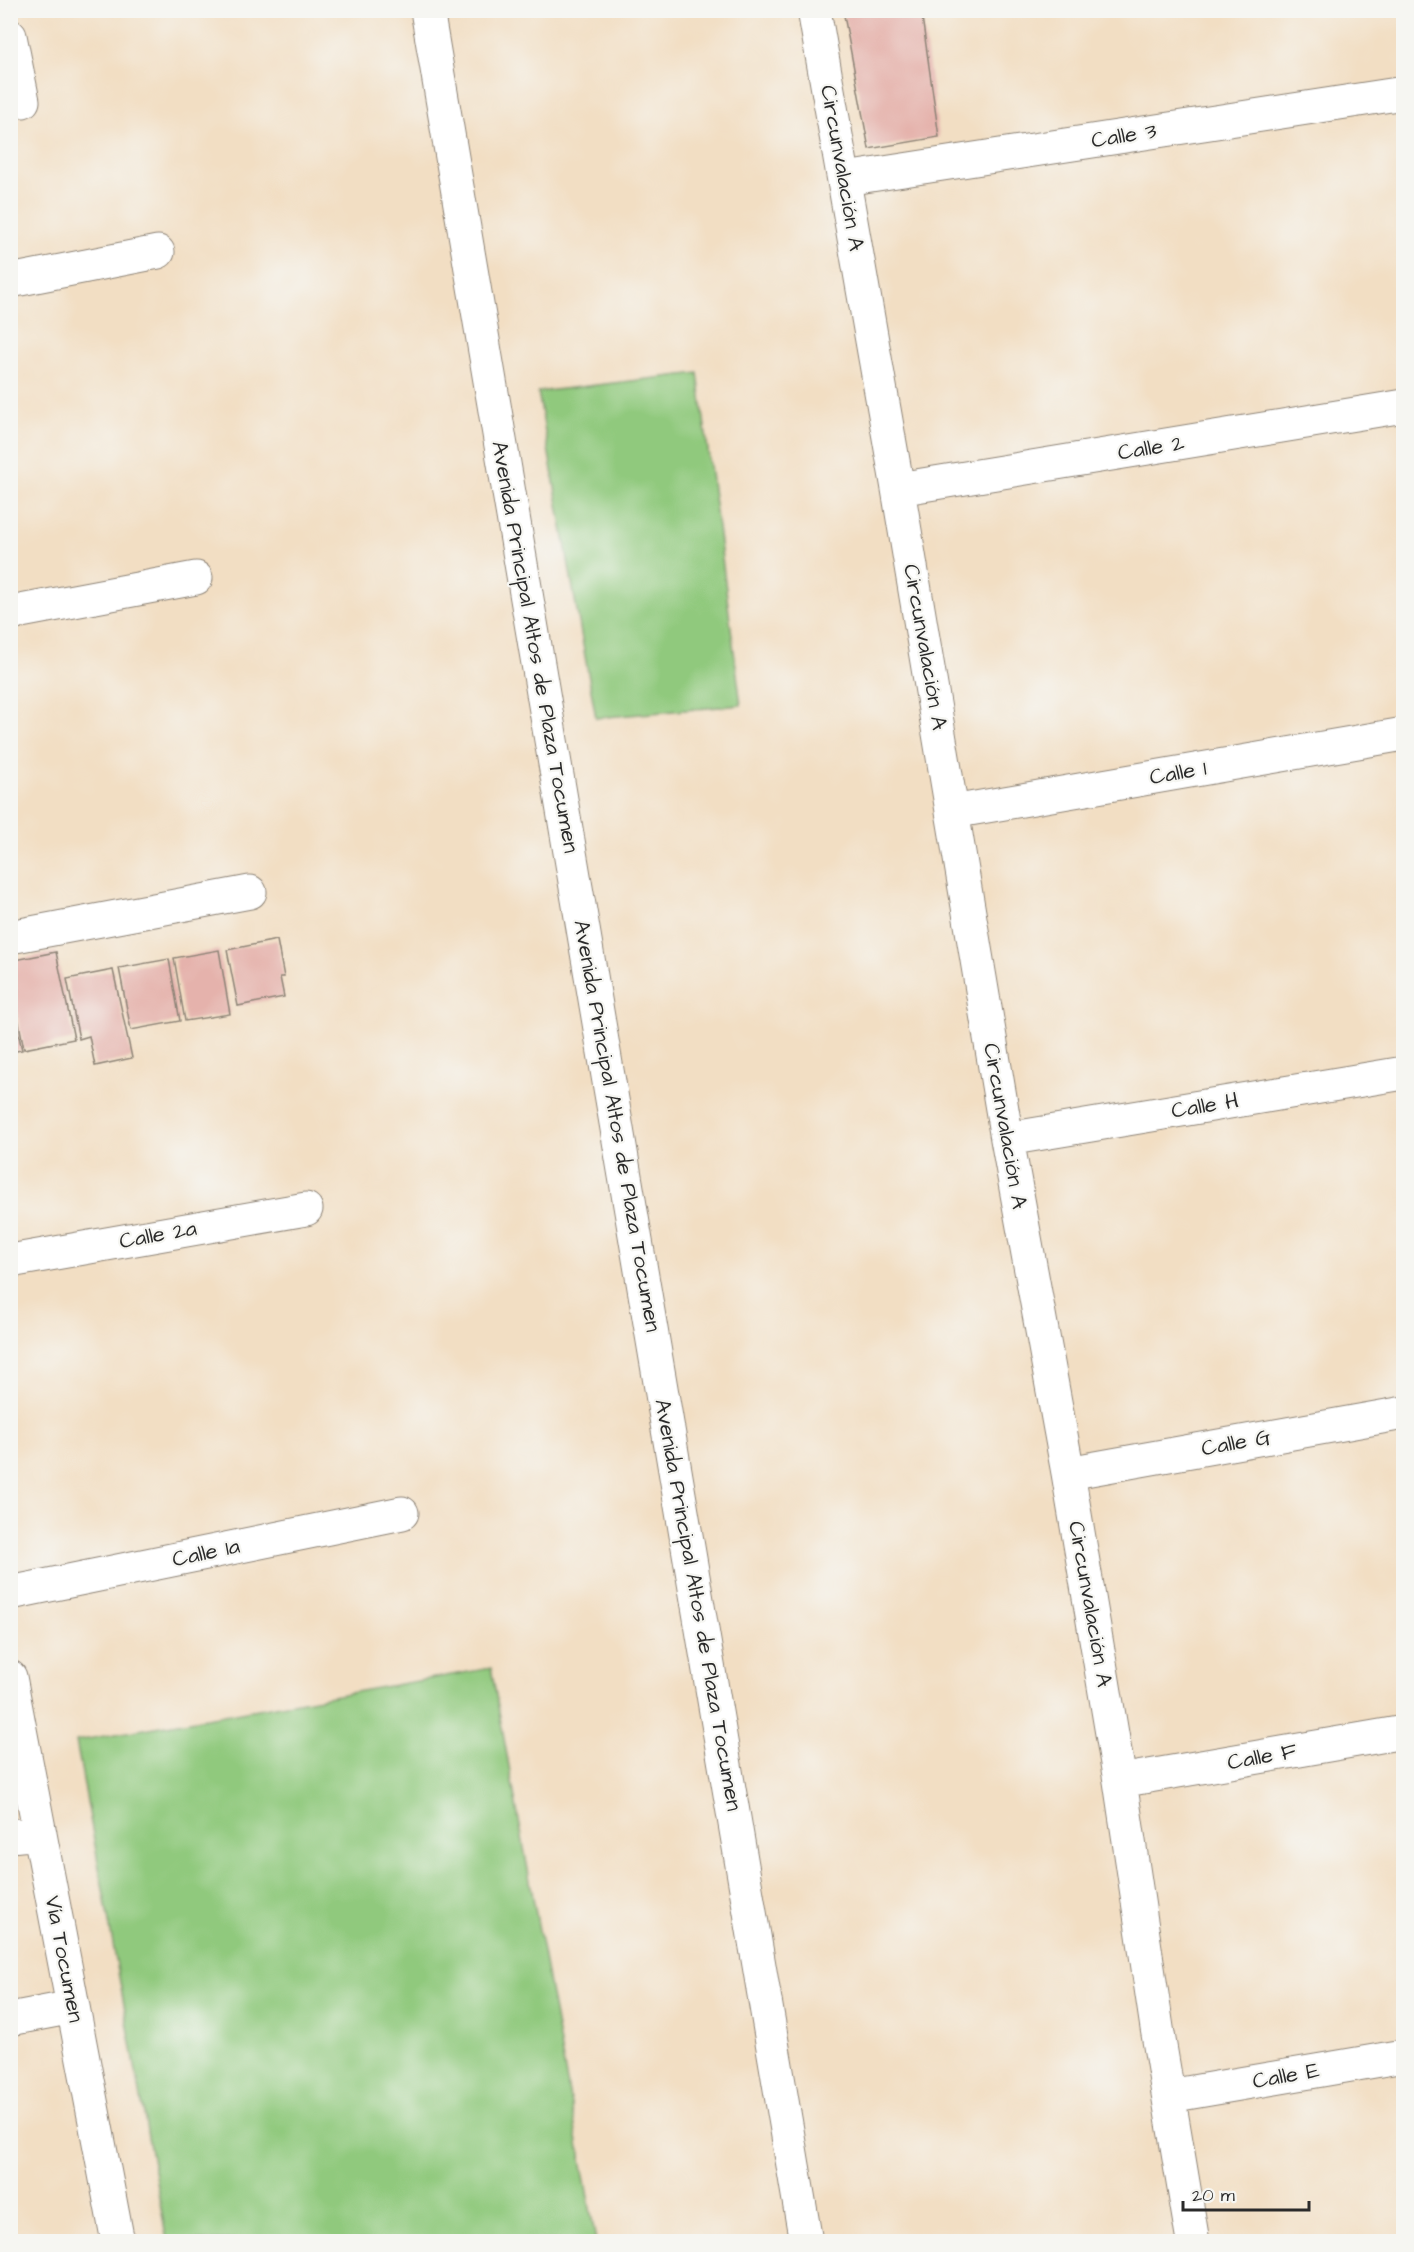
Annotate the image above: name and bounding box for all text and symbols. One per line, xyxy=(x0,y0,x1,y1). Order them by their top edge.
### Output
street label: Circunvalación A xyxy=(812,83,872,253)
street label: Calle 3 xyxy=(1089,116,1159,156)
street label: Calle 2 xyxy=(1115,427,1187,469)
street label: Avenida Principal Altos de Plaza Tocumen xyxy=(483,439,587,855)
street label: Circunvalación A xyxy=(895,562,955,732)
street label: Calle 1 xyxy=(1147,753,1209,793)
street label: Avenida Principal Altos de Plaza Tocumen xyxy=(565,918,669,1334)
street label: Circunvalación A xyxy=(975,1041,1035,1211)
street label: Calle H xyxy=(1169,1085,1241,1127)
street label: Calle 2a xyxy=(117,1213,199,1257)
street label: Avenida Principal Altos de Plaza Tocumen xyxy=(646,1397,750,1813)
street label: Calle G xyxy=(1199,1422,1273,1464)
street label: Circunvalación A xyxy=(1060,1519,1120,1689)
street label: Calle 1a xyxy=(169,1531,243,1575)
street label: Calle F xyxy=(1225,1736,1300,1778)
street label: Vía Tocumen xyxy=(37,1893,91,2025)
street label: Calle E xyxy=(1250,2055,1322,2097)
scale bar xyxy=(1183,2174,1309,2212)
text: 20 m xyxy=(1192,2183,1235,2208)

